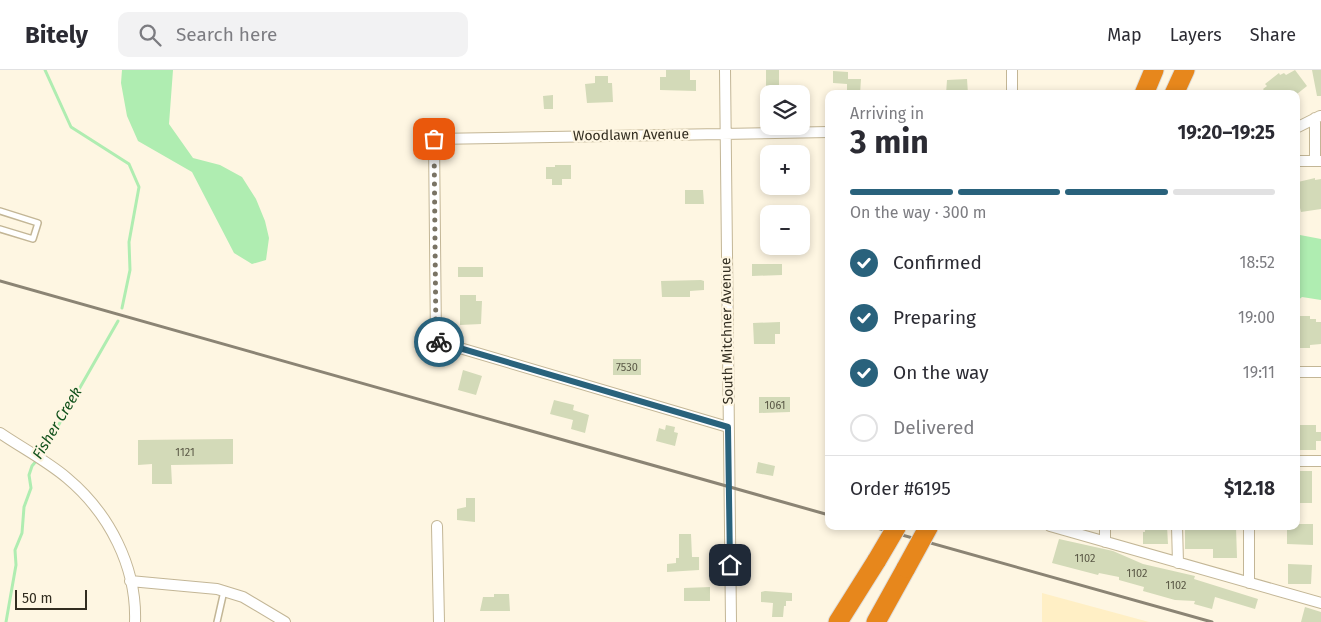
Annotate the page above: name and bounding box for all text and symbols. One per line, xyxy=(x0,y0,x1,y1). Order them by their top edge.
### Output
search box xyxy=(118,12,468,57)
text: Bitely xyxy=(25,21,88,49)
icon: search xyxy=(136,21,164,49)
text: Search here xyxy=(176,23,277,46)
text: Map xyxy=(1107,24,1142,46)
text: Layers xyxy=(1170,24,1222,46)
text: Share xyxy=(1250,24,1296,46)
map controls xyxy=(760,85,810,255)
button: layers xyxy=(760,85,810,135)
text: Arriving in xyxy=(850,104,924,123)
pin xyxy=(413,118,455,160)
text: 19:20–19:25 xyxy=(1177,121,1275,144)
text: 3 min xyxy=(850,123,929,161)
icon: bag xyxy=(420,125,448,153)
street label: Woodlawn Avenue xyxy=(573,125,689,145)
button: + xyxy=(760,145,810,195)
text: On the way · 300 m xyxy=(850,203,987,222)
button: − xyxy=(760,205,810,255)
icon: check xyxy=(850,249,878,277)
text: Confirmed xyxy=(893,251,982,274)
text: 18:52 xyxy=(1240,253,1275,272)
street label: South Mitchner Avenue xyxy=(717,257,737,405)
icon: check xyxy=(850,304,878,332)
text: Preparing xyxy=(893,306,976,329)
text: 19:00 xyxy=(1238,308,1275,327)
courier xyxy=(414,317,464,367)
icon: bike xyxy=(425,328,453,356)
icon: check xyxy=(850,359,878,387)
house number: 7530 xyxy=(616,361,638,374)
text: On the way xyxy=(893,361,989,384)
text: 19:11 xyxy=(1243,363,1275,382)
water label: Fisher Creek xyxy=(28,384,86,462)
house number: 1061 xyxy=(765,399,786,412)
text: Delivered xyxy=(893,416,975,439)
house number: 1121 xyxy=(175,446,195,459)
text: Order #6195 xyxy=(850,477,951,500)
text: $12.18 xyxy=(1224,477,1275,500)
pin xyxy=(709,544,751,586)
icon: home xyxy=(716,551,744,579)
house number: 1102 xyxy=(1075,552,1095,565)
house number: 1102 xyxy=(1127,567,1147,580)
house number: 1102 xyxy=(1166,579,1186,592)
scale bar xyxy=(15,587,88,610)
text: 50 m xyxy=(22,590,53,607)

